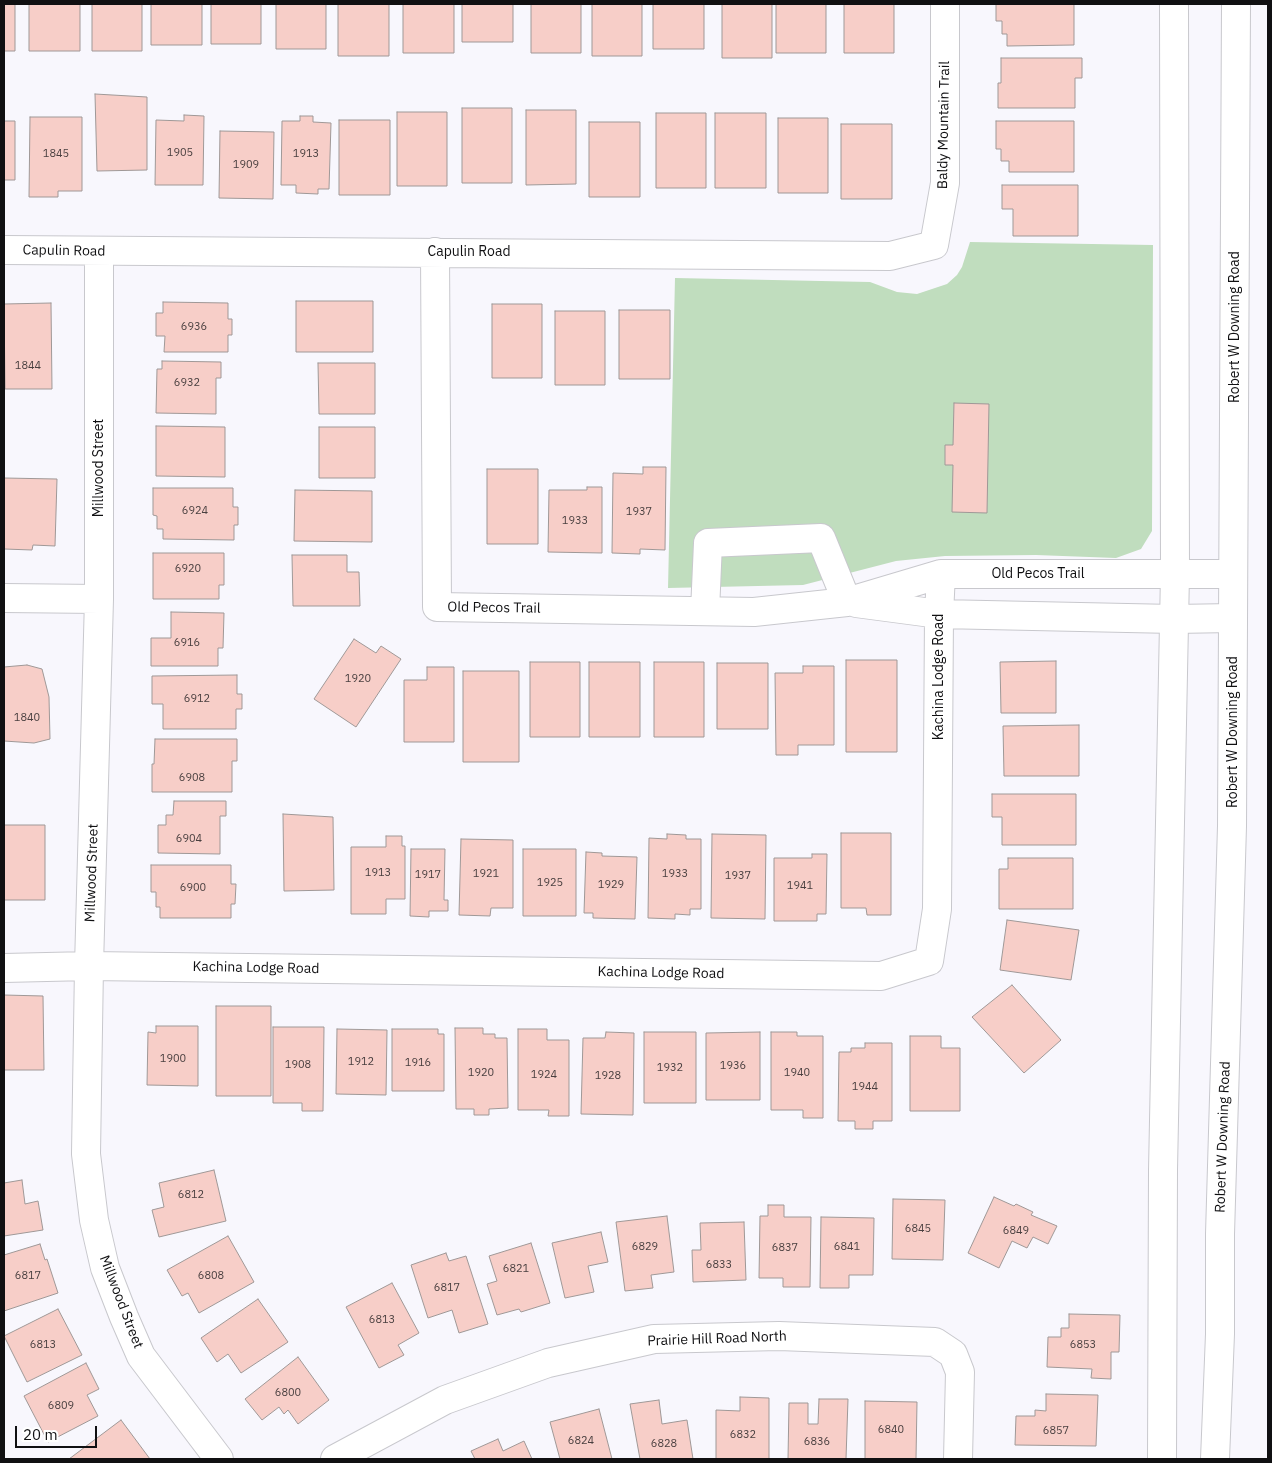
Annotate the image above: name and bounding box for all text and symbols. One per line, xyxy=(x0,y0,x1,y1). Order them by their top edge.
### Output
street label: Baldy Mountain Trail xyxy=(934,61,954,189)
house number: 1905 xyxy=(167,146,193,160)
house number: 1845 xyxy=(43,147,69,161)
house number: 1913 xyxy=(293,147,319,161)
house number: 1909 xyxy=(233,158,259,172)
street label: Capulin Road xyxy=(22,242,106,260)
street label: Capulin Road xyxy=(428,244,510,260)
street label: Robert W Downing Road xyxy=(1227,251,1243,403)
house number: 6936 xyxy=(181,320,207,334)
house number: 1844 xyxy=(15,359,41,373)
house number: 6932 xyxy=(174,376,200,390)
street label: Millwood Street xyxy=(91,419,107,517)
house number: 6924 xyxy=(182,504,208,518)
house number: 1937 xyxy=(626,505,652,519)
house number: 1933 xyxy=(562,514,588,528)
house number: 6920 xyxy=(175,562,201,576)
street label: Old Pecos Trail xyxy=(991,566,1085,582)
street label: Old Pecos Trail xyxy=(447,599,541,617)
street label: Kachina Lodge Road xyxy=(931,614,947,740)
house number: 6916 xyxy=(174,636,200,650)
street label: Robert W Downing Road xyxy=(1225,656,1241,808)
house number: 1920 xyxy=(345,672,371,686)
house number: 6912 xyxy=(184,692,210,706)
house number: 1840 xyxy=(14,711,40,725)
house number: 6908 xyxy=(179,771,205,785)
street label: Millwood Street xyxy=(82,823,102,923)
house number: 6904 xyxy=(176,832,202,846)
house number: 1913 xyxy=(365,866,391,880)
house number: 1921 xyxy=(473,867,499,881)
house number: 1933 xyxy=(662,867,688,881)
house number: 1917 xyxy=(415,868,441,882)
house number: 1937 xyxy=(725,869,751,883)
house number: 1925 xyxy=(537,876,563,890)
house number: 1929 xyxy=(598,878,624,892)
house number: 1941 xyxy=(787,879,813,893)
house number: 6900 xyxy=(180,881,206,895)
street label: Kachina Lodge Road xyxy=(193,958,319,978)
street label: Kachina Lodge Road xyxy=(598,963,724,983)
house number: 1900 xyxy=(160,1052,186,1066)
house number: 1912 xyxy=(348,1055,374,1069)
house number: 1916 xyxy=(405,1056,431,1070)
house number: 1908 xyxy=(285,1058,311,1072)
house number: 1936 xyxy=(720,1059,746,1073)
house number: 1932 xyxy=(657,1061,683,1075)
street label: Robert W Downing Road xyxy=(1212,1061,1234,1213)
house number: 1920 xyxy=(468,1066,494,1080)
house number: 1940 xyxy=(784,1066,810,1080)
house number: 1924 xyxy=(531,1068,557,1082)
house number: 1928 xyxy=(595,1069,621,1083)
house number: 1944 xyxy=(852,1080,878,1094)
house number: 6812 xyxy=(178,1188,204,1202)
house number: 6845 xyxy=(905,1222,931,1236)
house number: 6849 xyxy=(1003,1224,1029,1238)
house number: 6829 xyxy=(632,1240,658,1254)
house number: 6841 xyxy=(834,1240,860,1254)
house number: 6837 xyxy=(772,1241,798,1255)
street label: Millwood Street xyxy=(96,1253,146,1351)
house number: 6833 xyxy=(706,1258,732,1272)
house number: 6821 xyxy=(503,1262,529,1276)
house number: 6817 xyxy=(15,1269,41,1283)
house number: 6808 xyxy=(198,1269,224,1283)
house number: 6817 xyxy=(434,1281,460,1295)
house number: 6813 xyxy=(369,1313,395,1327)
street label: Prairie Hill Road North xyxy=(647,1328,787,1350)
house number: 6813 xyxy=(30,1338,56,1352)
house number: 6853 xyxy=(1070,1338,1096,1352)
house number: 6800 xyxy=(275,1386,301,1400)
house number: 6809 xyxy=(48,1399,74,1413)
scale bar xyxy=(18,1416,100,1448)
house number: 6840 xyxy=(878,1423,904,1437)
house number: 6857 xyxy=(1043,1424,1069,1438)
text: 20 m xyxy=(23,1425,58,1444)
house number: 6832 xyxy=(730,1428,756,1442)
house number: 6824 xyxy=(568,1434,594,1448)
house number: 6836 xyxy=(804,1435,830,1449)
house number: 6828 xyxy=(651,1437,677,1451)

